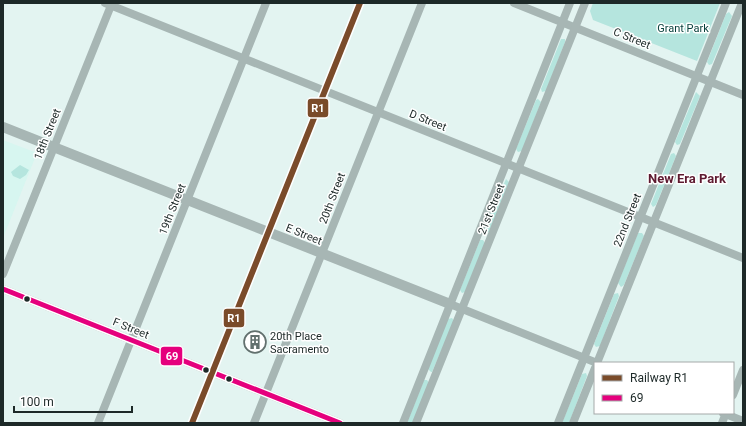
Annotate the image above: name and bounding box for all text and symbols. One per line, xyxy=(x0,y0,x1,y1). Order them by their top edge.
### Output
park label: Grant Park xyxy=(657,22,709,35)
street label: C Street xyxy=(611,25,653,52)
line badge: R1 xyxy=(307,98,329,118)
text: R1 xyxy=(311,102,325,115)
street label: 18th Street xyxy=(31,106,64,162)
street label: D Street xyxy=(407,107,449,134)
street label: 20th Street xyxy=(317,170,348,226)
district label: New Era Park xyxy=(648,171,727,186)
street label: 19th Street xyxy=(156,181,189,237)
street label: 21st Street xyxy=(475,182,508,236)
street label: 22nd Street xyxy=(611,191,644,249)
street label: E Street xyxy=(284,221,324,248)
unlabelled marker xyxy=(22,294,32,304)
line badge: R1 xyxy=(223,308,245,328)
text: R1 xyxy=(227,312,241,325)
street label: F Street xyxy=(111,315,151,342)
building icon: 20th Place Sacramento xyxy=(242,329,268,355)
place label: 20th Place Sacramento xyxy=(270,330,329,356)
line badge: 69 xyxy=(160,346,183,366)
text: 69 xyxy=(166,350,178,363)
legend xyxy=(594,362,734,414)
unlabelled marker xyxy=(201,365,211,375)
text: Railway R1 xyxy=(630,371,688,385)
unlabelled marker xyxy=(224,374,234,384)
scale bar xyxy=(14,388,132,414)
text: 69 xyxy=(630,391,644,405)
text: 100 m xyxy=(20,395,54,409)

